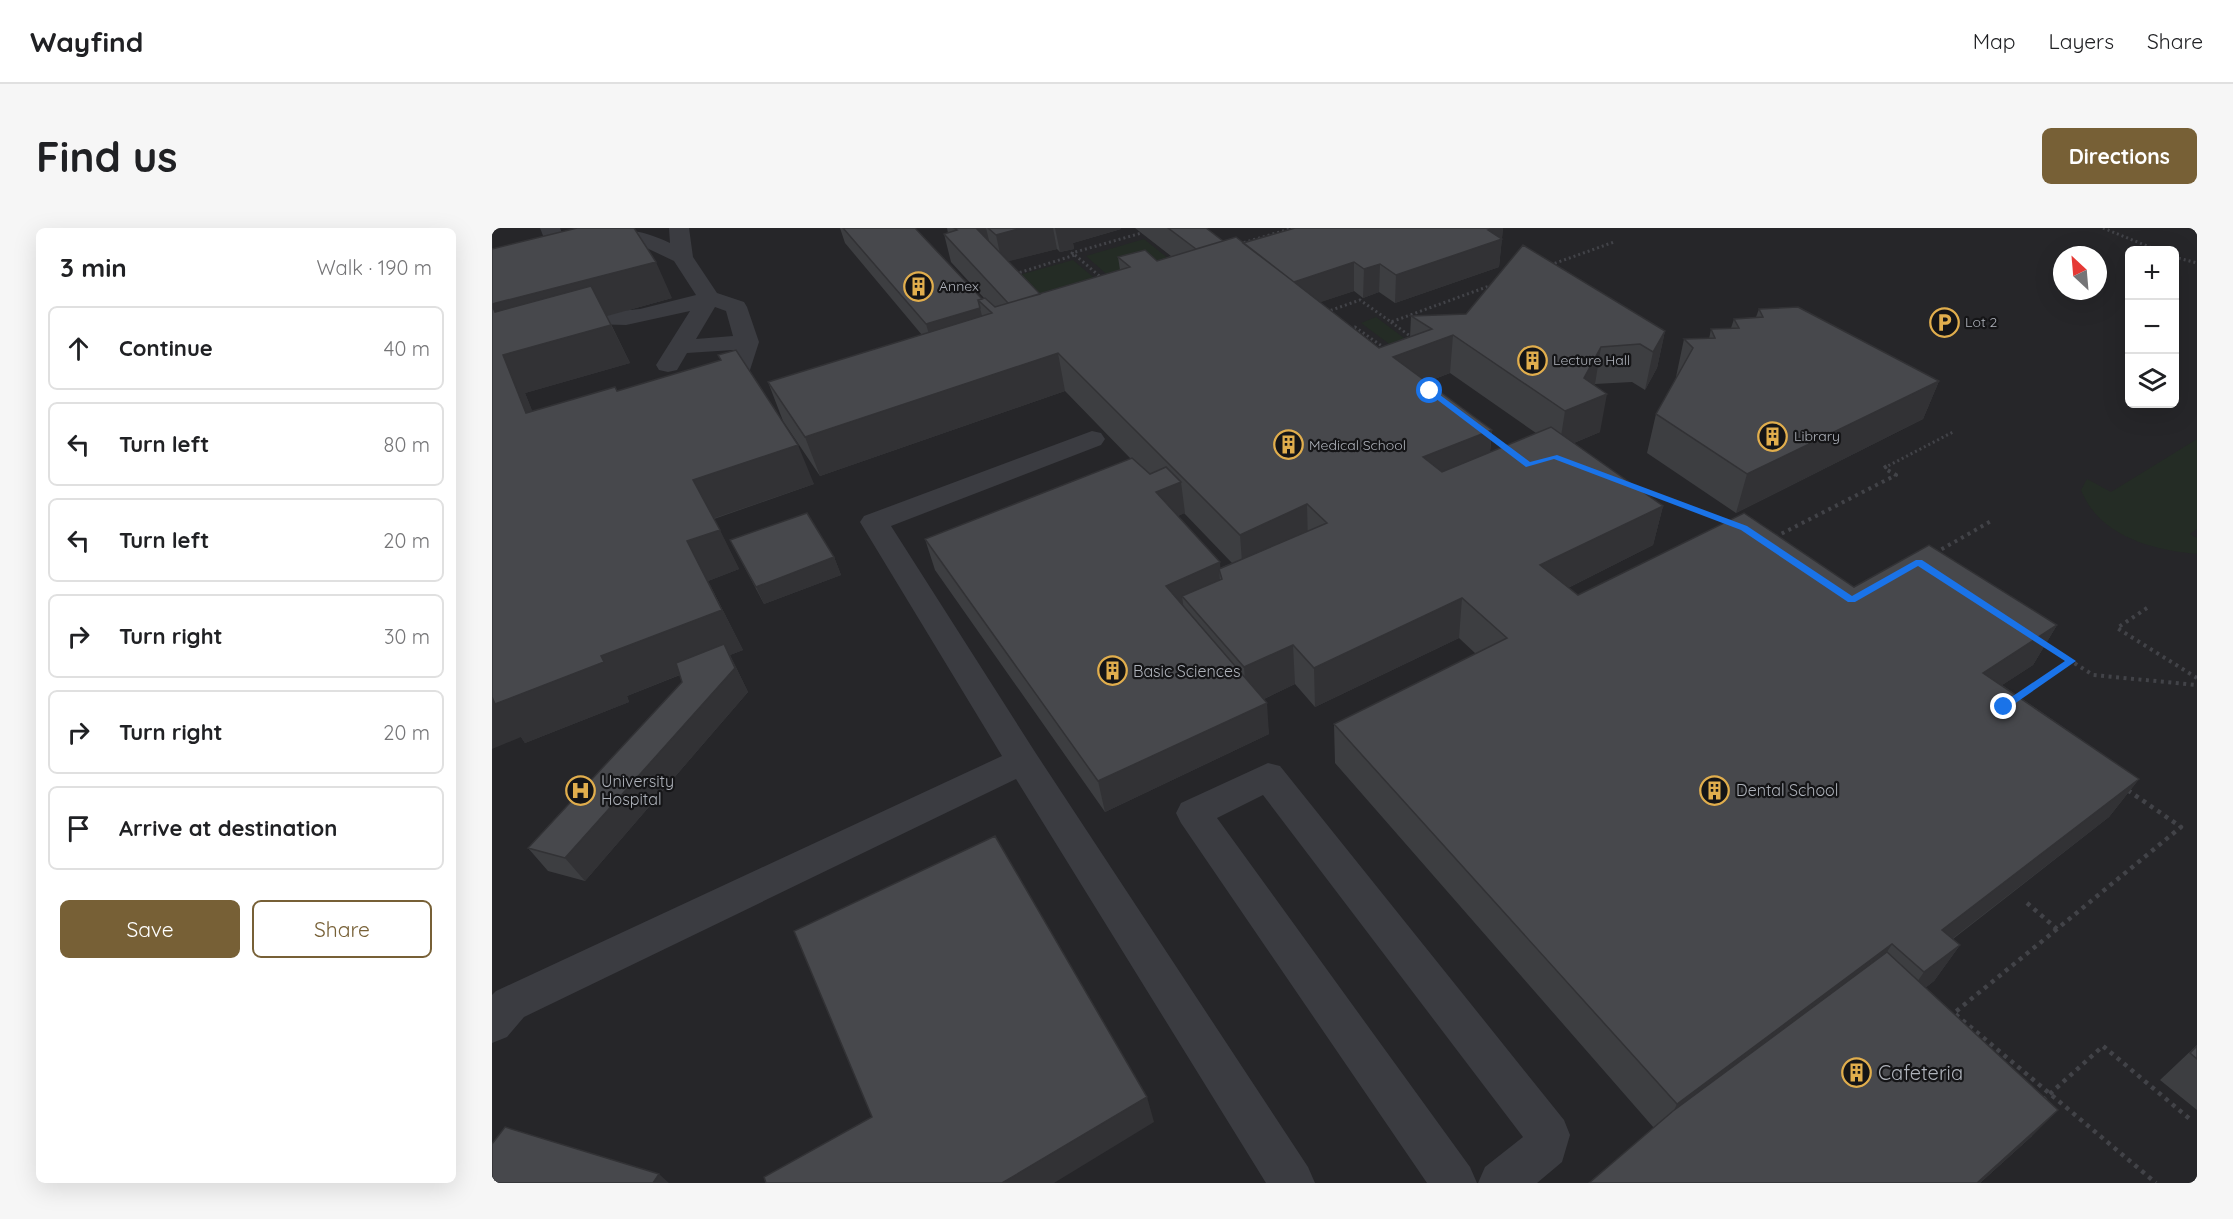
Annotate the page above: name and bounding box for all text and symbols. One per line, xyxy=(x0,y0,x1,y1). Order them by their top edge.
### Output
text: Wayfind xyxy=(30,24,143,59)
text: Map xyxy=(1973,28,2016,54)
text: Layers xyxy=(2049,28,2114,54)
text: Share xyxy=(2147,28,2203,54)
button: Directions xyxy=(2042,128,2197,184)
text: Find us xyxy=(36,130,178,183)
north arrow xyxy=(2053,246,2107,300)
map controls xyxy=(2125,246,2179,408)
button: + xyxy=(2125,246,2179,300)
text: 3 min xyxy=(60,251,127,284)
text: Walk · 190 m xyxy=(316,255,432,280)
building icon: Annex xyxy=(902,270,934,302)
place label: Annex xyxy=(939,277,979,295)
button: − xyxy=(2125,300,2179,354)
parking icon: Lot 2 xyxy=(1928,306,1960,338)
place label: Lot 2 xyxy=(1965,313,1997,331)
icon: ahead xyxy=(62,332,95,365)
text: Continue xyxy=(119,334,213,362)
text: 40 m xyxy=(384,336,430,361)
building icon: Lecture Hall xyxy=(1516,344,1548,376)
place label: Lecture Hall xyxy=(1553,351,1630,369)
button: layers xyxy=(2125,354,2179,408)
route start xyxy=(1416,377,1442,403)
building icon: Library xyxy=(1757,420,1789,452)
place label: Library xyxy=(1794,427,1840,445)
icon: left xyxy=(62,428,95,461)
building icon: Medical School xyxy=(1272,429,1304,461)
text: Turn left xyxy=(119,430,209,458)
text: 80 m xyxy=(384,432,430,457)
place label: Medical School xyxy=(1309,436,1406,454)
icon: left xyxy=(62,524,95,557)
text: Turn left xyxy=(119,526,209,554)
text: 20 m xyxy=(383,528,430,553)
icon: right xyxy=(62,620,95,653)
text: Turn right xyxy=(119,622,223,650)
text: 30 m xyxy=(384,624,430,649)
building icon: Basic Sciences xyxy=(1096,655,1128,687)
place label: Basic Sciences xyxy=(1133,661,1241,681)
route end xyxy=(1990,693,2016,719)
icon: right xyxy=(62,716,95,749)
text: Turn right xyxy=(119,718,223,746)
text: 20 m xyxy=(383,720,430,745)
place label: University Hospital xyxy=(601,771,674,809)
hospital icon: University Hospital xyxy=(564,774,596,806)
building icon: Dental School xyxy=(1699,774,1731,806)
place label: Dental School xyxy=(1736,780,1838,800)
icon: arrive xyxy=(62,812,95,845)
text: Arrive at destination xyxy=(119,814,337,842)
button: Save xyxy=(60,900,240,958)
button: Share xyxy=(252,900,432,958)
building icon: Cafeteria xyxy=(1841,1056,1873,1088)
place label: Cafeteria xyxy=(1878,1060,1963,1085)

